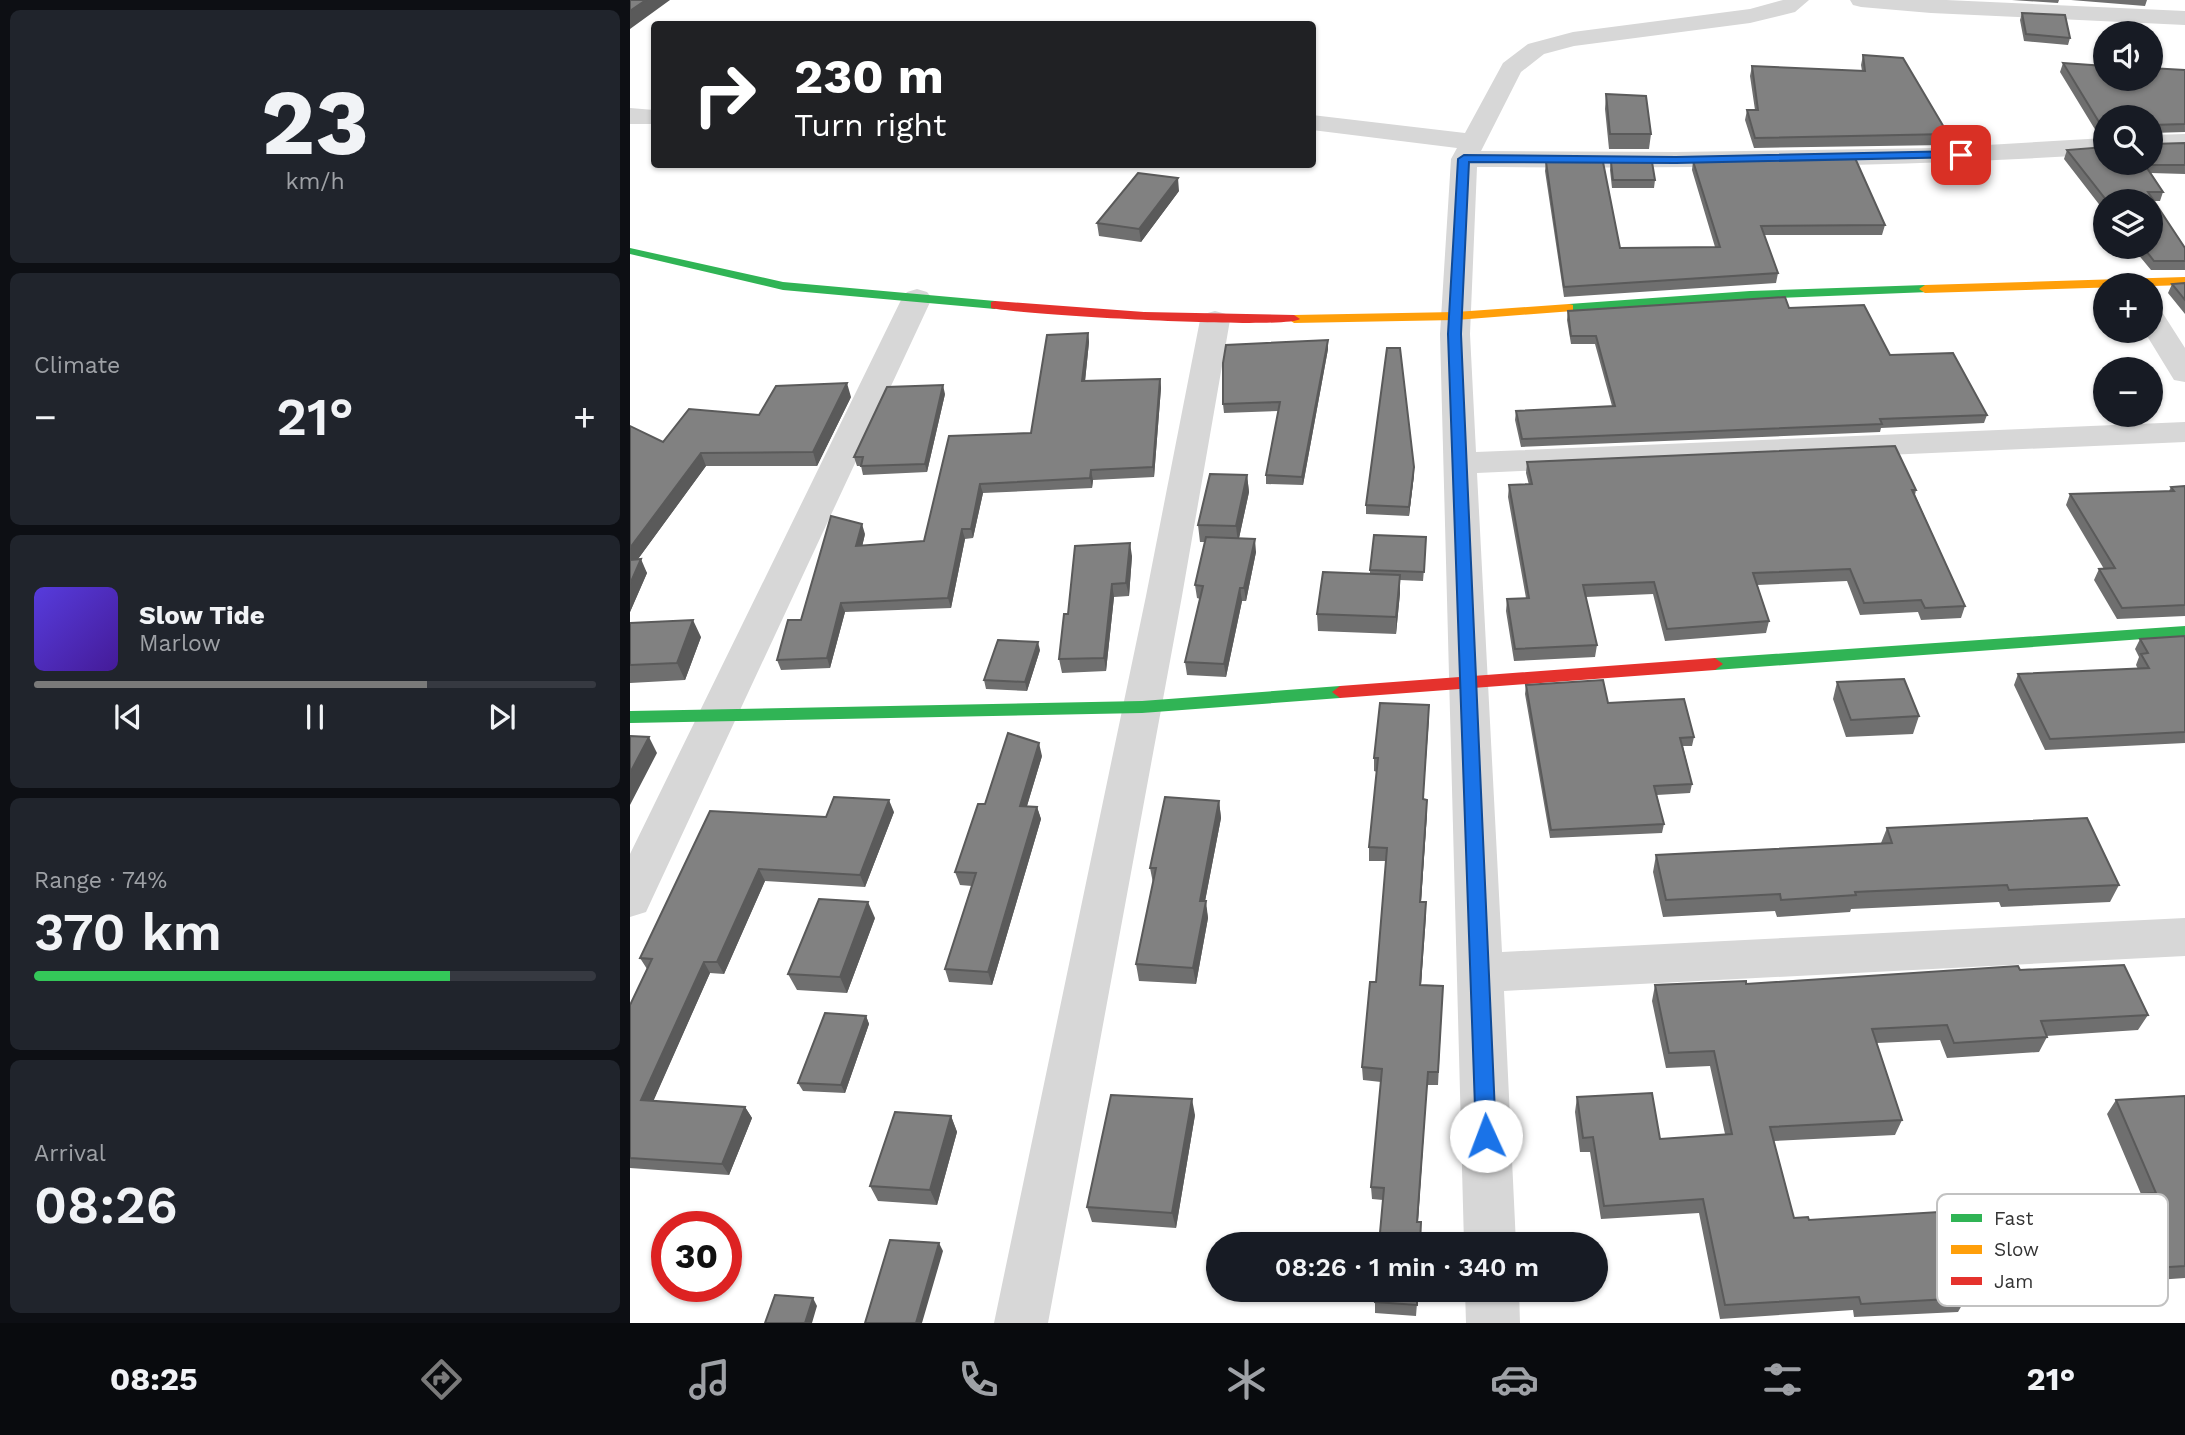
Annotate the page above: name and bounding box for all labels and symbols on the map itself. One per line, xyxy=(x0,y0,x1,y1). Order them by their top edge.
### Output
pin xyxy=(1931,125,1991,185)
position arrow xyxy=(1449,1099,1523,1173)
legend xyxy=(1937,1194,2168,1306)
text: Fast xyxy=(1994,1207,2033,1230)
speed limit sign: 30 xyxy=(651,1211,742,1302)
text: Slow xyxy=(1994,1238,2039,1261)
text: Jam xyxy=(1994,1270,2033,1293)

